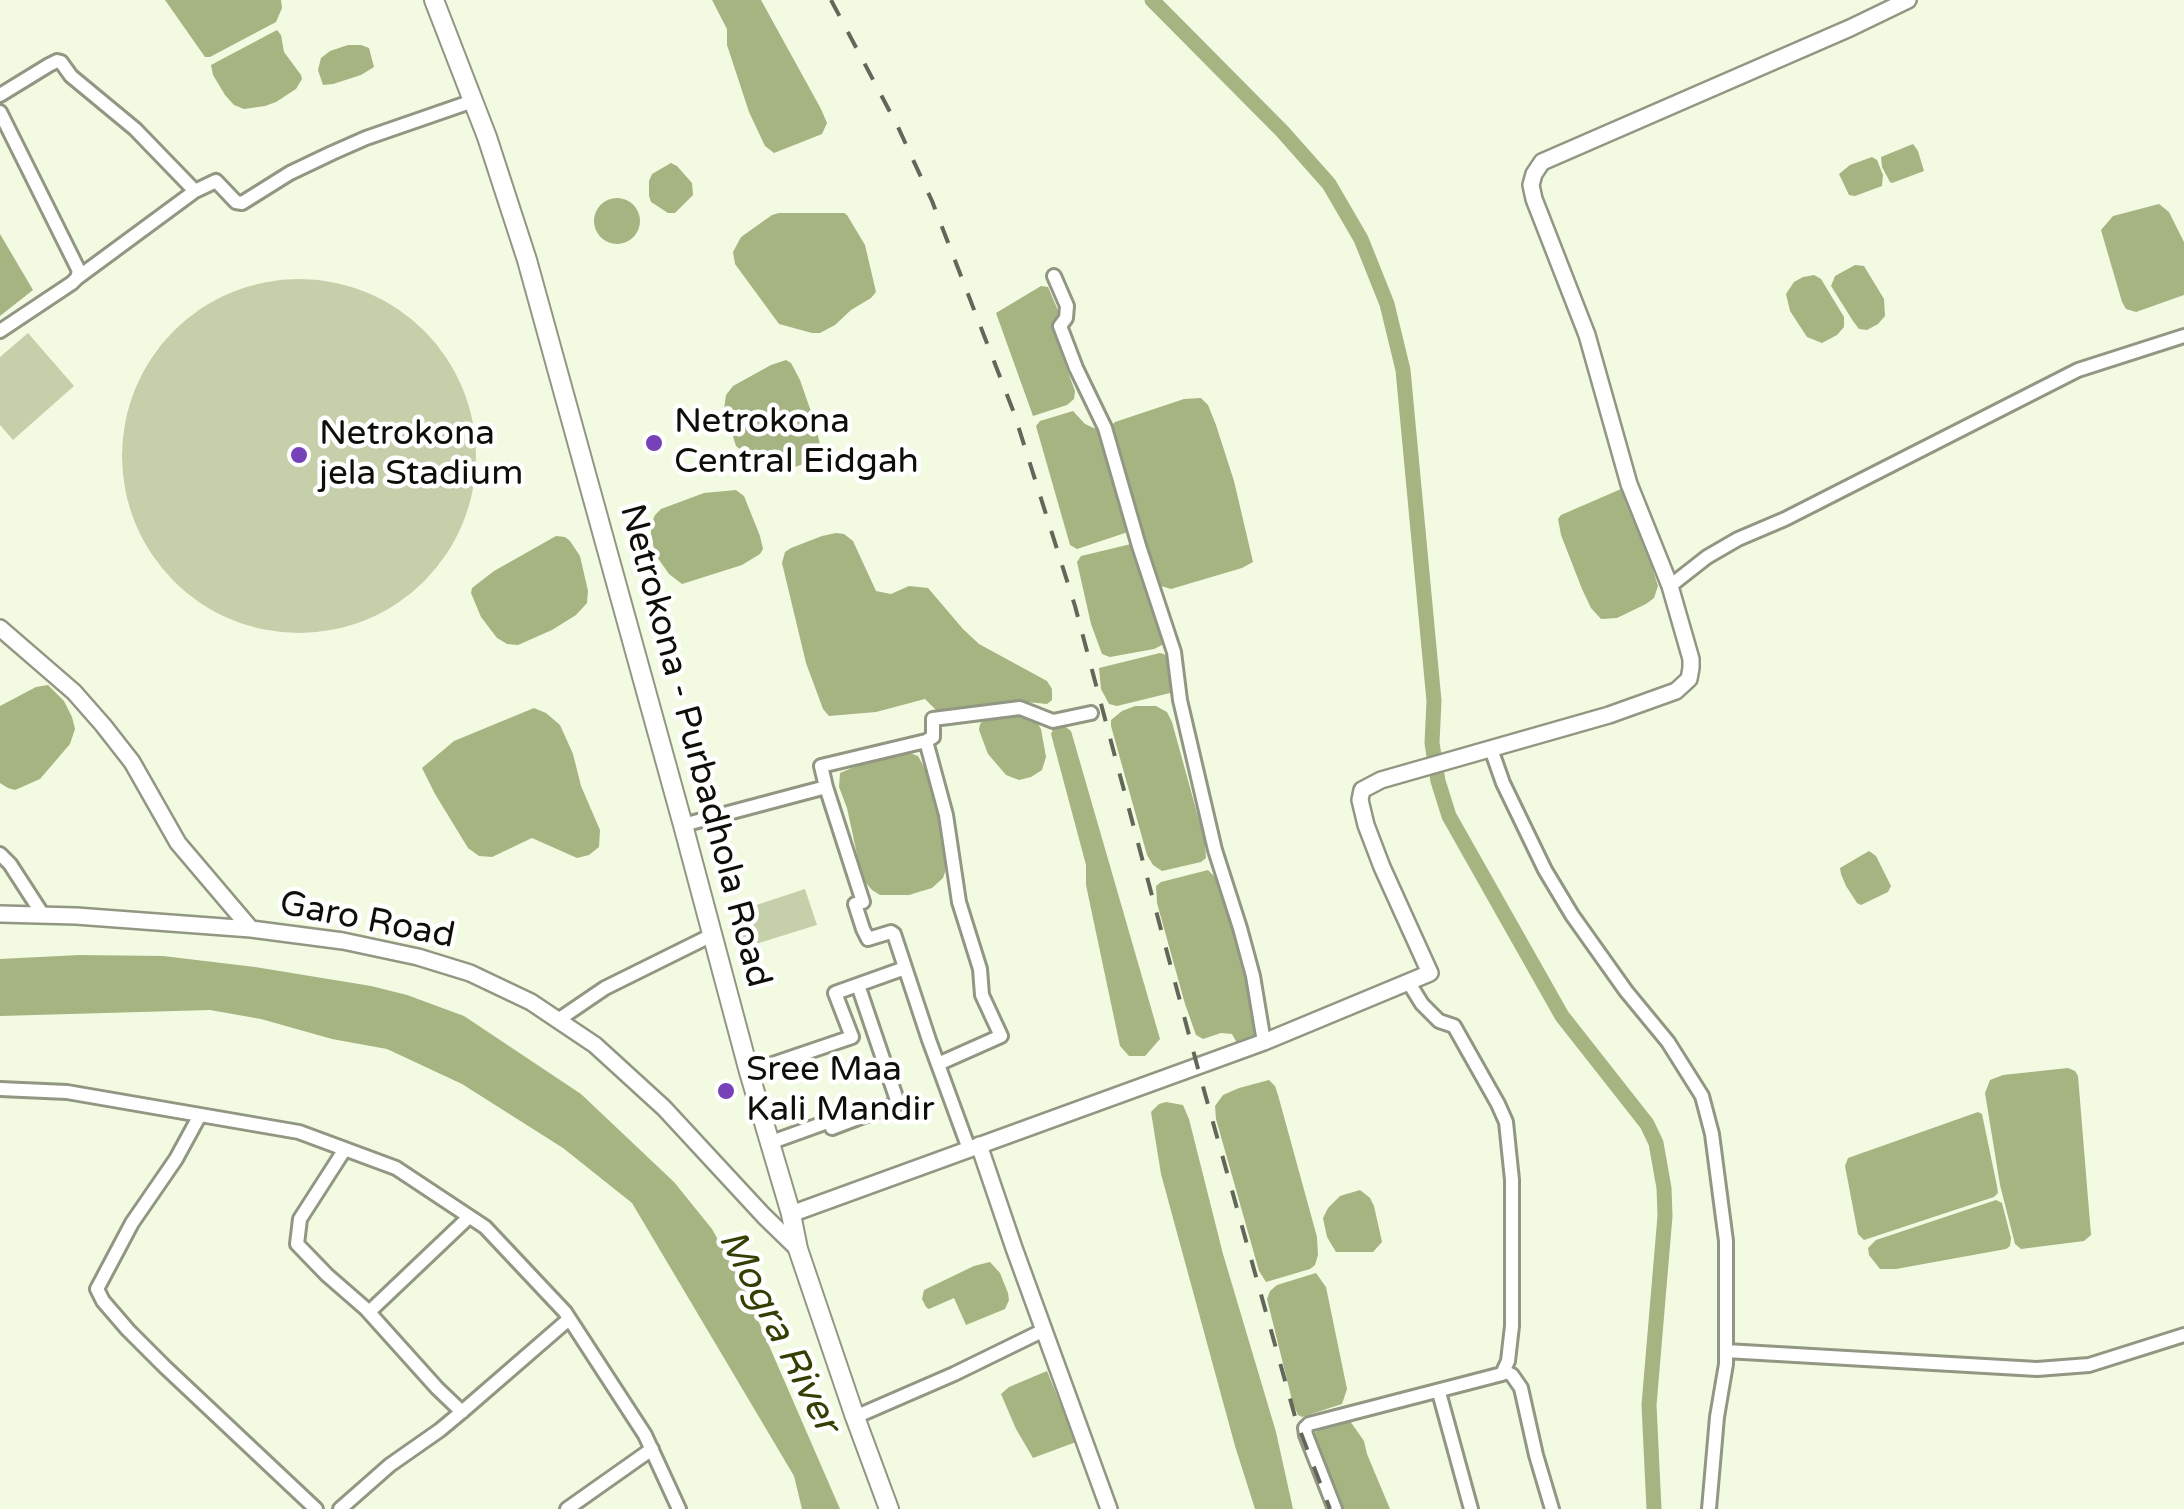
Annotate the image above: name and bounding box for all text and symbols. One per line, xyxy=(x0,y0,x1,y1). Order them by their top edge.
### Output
place label: Netrokona Central Eidgah xyxy=(674,402,919,484)
place label: Netrokona jela Stadium xyxy=(319,414,523,496)
marker: Netrokona Central Eidgah xyxy=(643,432,665,454)
marker: Netrokona jela Stadium xyxy=(288,444,310,466)
street label: Netrokona - Purbadhola Road xyxy=(609,500,779,992)
street label: Garo Road xyxy=(276,883,458,959)
place label: Sree Maa Kali Mandir xyxy=(746,1050,935,1132)
marker: Sree Maa Kali Mandir xyxy=(715,1080,737,1102)
water label: Mogra River xyxy=(707,1223,849,1441)

